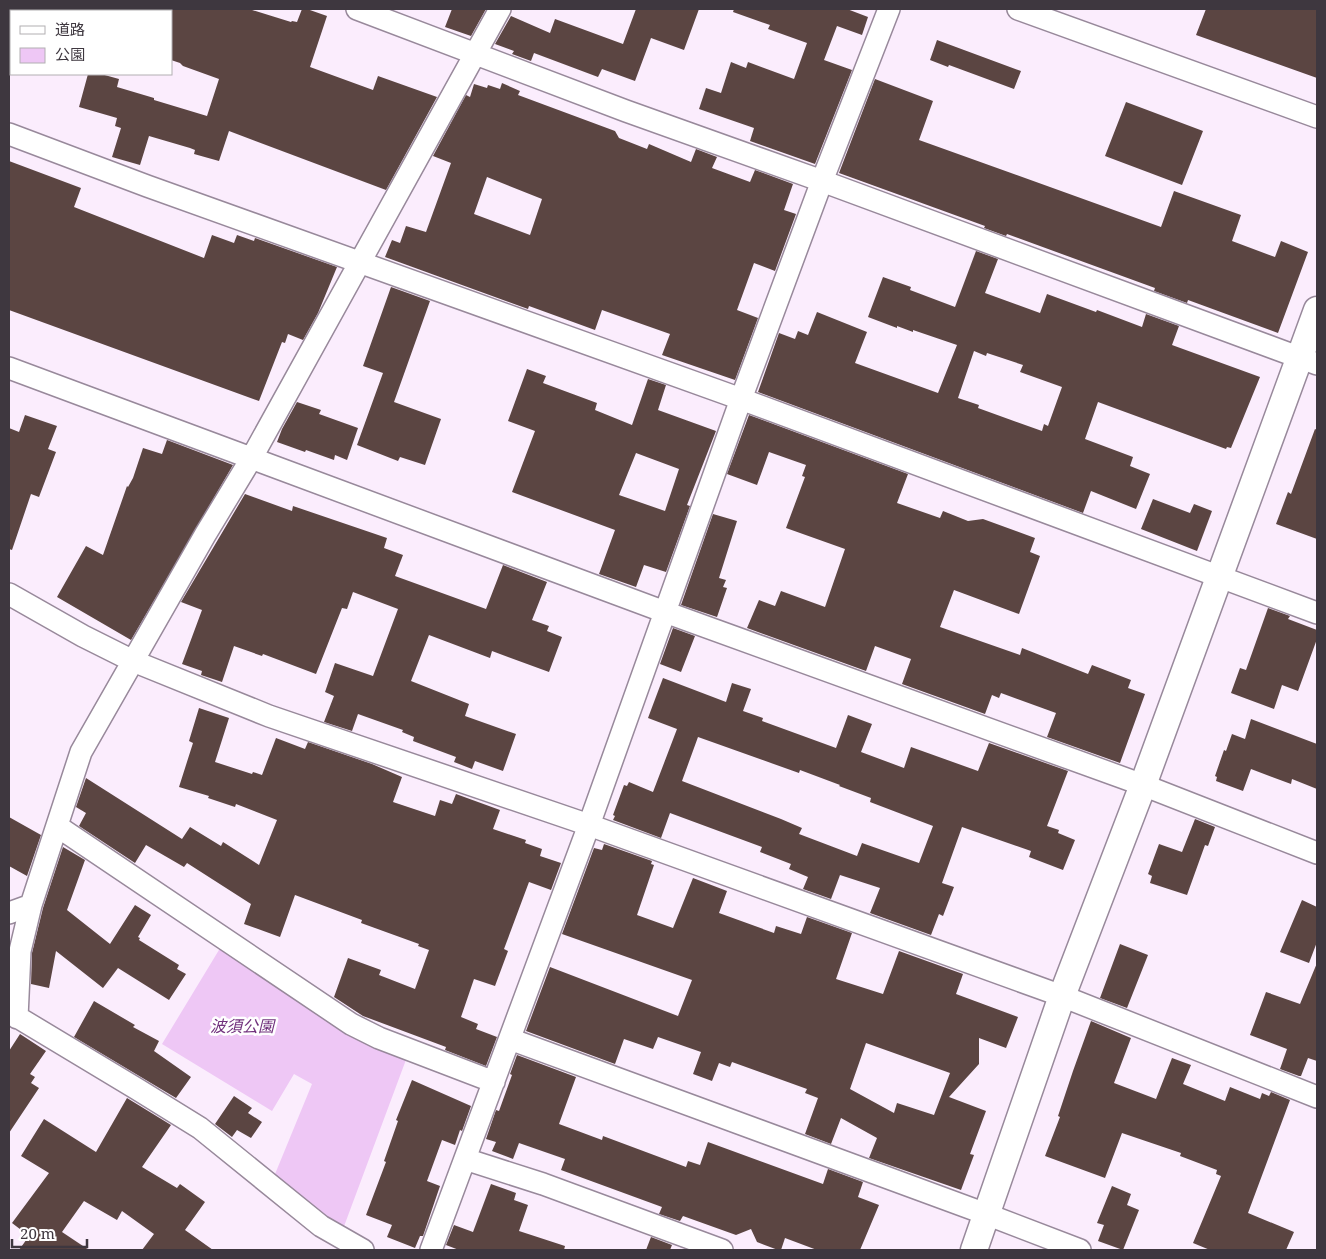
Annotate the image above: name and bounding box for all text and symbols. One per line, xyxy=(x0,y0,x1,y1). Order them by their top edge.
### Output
legend xyxy=(10,10,172,75)
text: 道路 xyxy=(55,19,85,39)
text: 公園 xyxy=(55,44,85,64)
park label: 波須公園 xyxy=(210,1015,276,1037)
scale bar xyxy=(12,1216,88,1248)
text: 20 m xyxy=(20,1223,55,1243)

